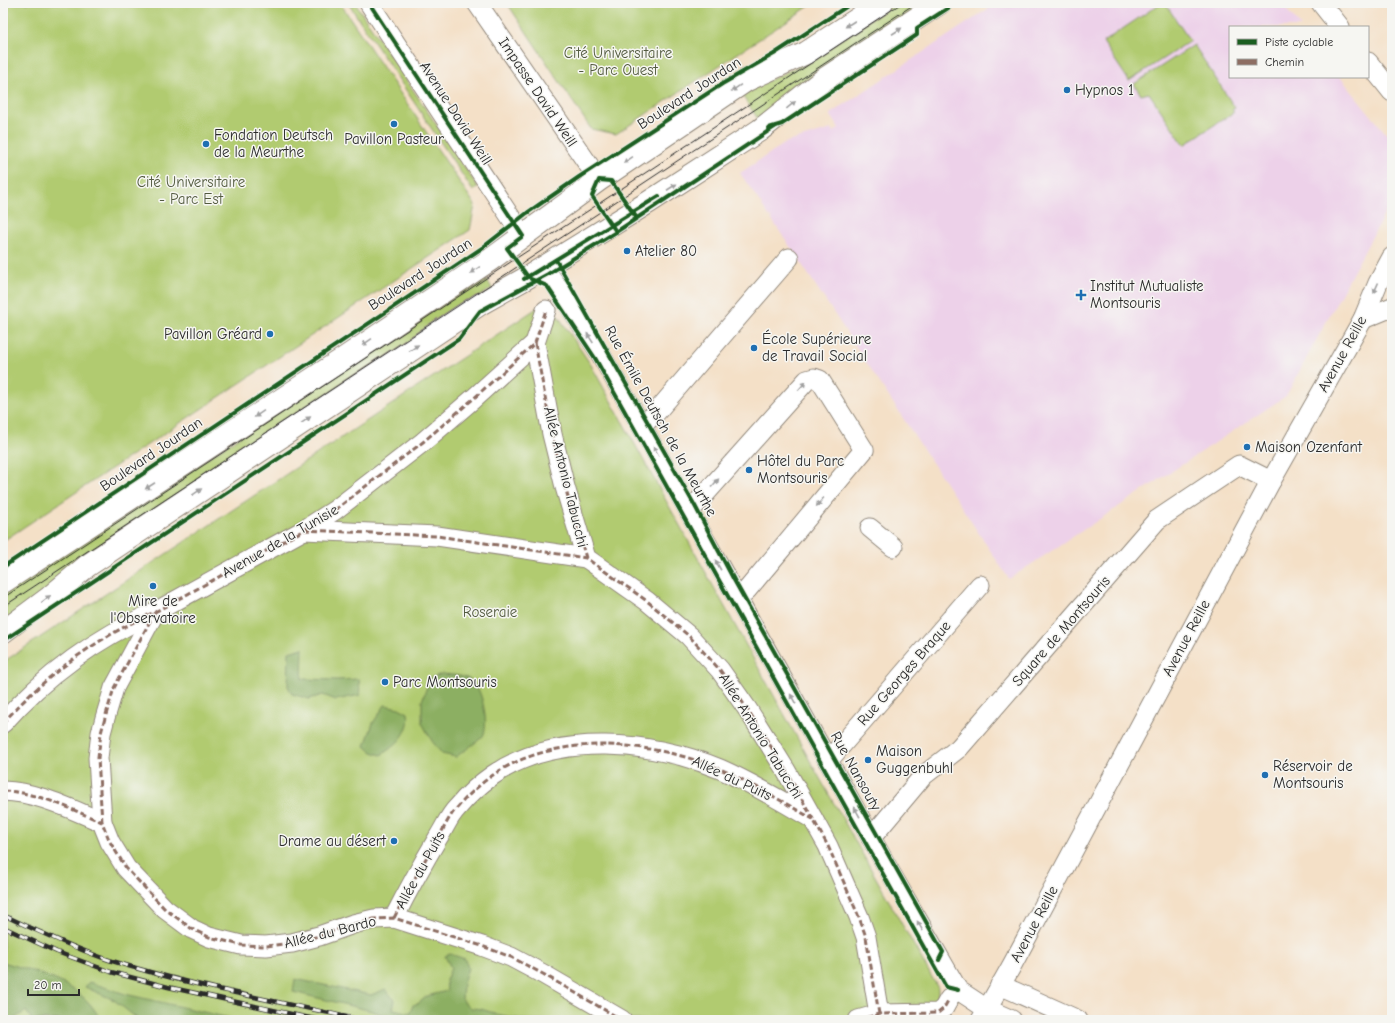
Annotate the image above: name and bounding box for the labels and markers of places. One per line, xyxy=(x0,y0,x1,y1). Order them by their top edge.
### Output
place label: Hypnos 1 xyxy=(1075,81,1134,99)
marker: Hypnos 1 xyxy=(1062,85,1072,95)
marker: Pavillon Pasteur xyxy=(389,119,399,129)
place label: Fondation Deutsch de la Meurthe xyxy=(214,126,333,161)
place label: Pavillon Pasteur xyxy=(344,130,444,148)
marker: Fondation Deutsch de la Meurthe xyxy=(201,139,211,149)
place label: Atelier 80 xyxy=(635,242,697,260)
marker: Atelier 80 xyxy=(622,246,632,256)
place label: Institut Mutualiste Montsouris xyxy=(1090,277,1204,312)
marker: Institut Mutualiste Montsouris xyxy=(1075,289,1087,301)
place label: Pavillon Gréard xyxy=(164,325,262,343)
marker: Pavillon Gréard xyxy=(265,329,275,339)
place label: École Supérieure de Travail Social xyxy=(762,329,872,365)
marker: École Supérieure de Travail Social xyxy=(749,343,759,353)
place label: Maison Ozenfant xyxy=(1255,438,1363,456)
marker: Maison Ozenfant xyxy=(1242,442,1252,452)
place label: Hôtel du Parc Montsouris xyxy=(757,452,844,487)
marker: Hôtel du Parc Montsouris xyxy=(744,465,754,475)
marker: Mire de l'Observatoire xyxy=(148,581,158,591)
place label: Mire de l'Observatoire xyxy=(110,592,196,627)
place label: Parc Montsouris xyxy=(393,673,497,691)
marker: Parc Montsouris xyxy=(380,677,390,687)
place label: Maison Guggenbuhl xyxy=(876,742,953,777)
marker: Maison Guggenbuhl xyxy=(863,755,873,765)
place label: Réservoir de Montsouris xyxy=(1273,757,1353,792)
marker: Réservoir de Montsouris xyxy=(1260,770,1270,780)
place label: Drame au désert xyxy=(278,832,387,850)
marker: Drame au désert xyxy=(389,836,399,846)

